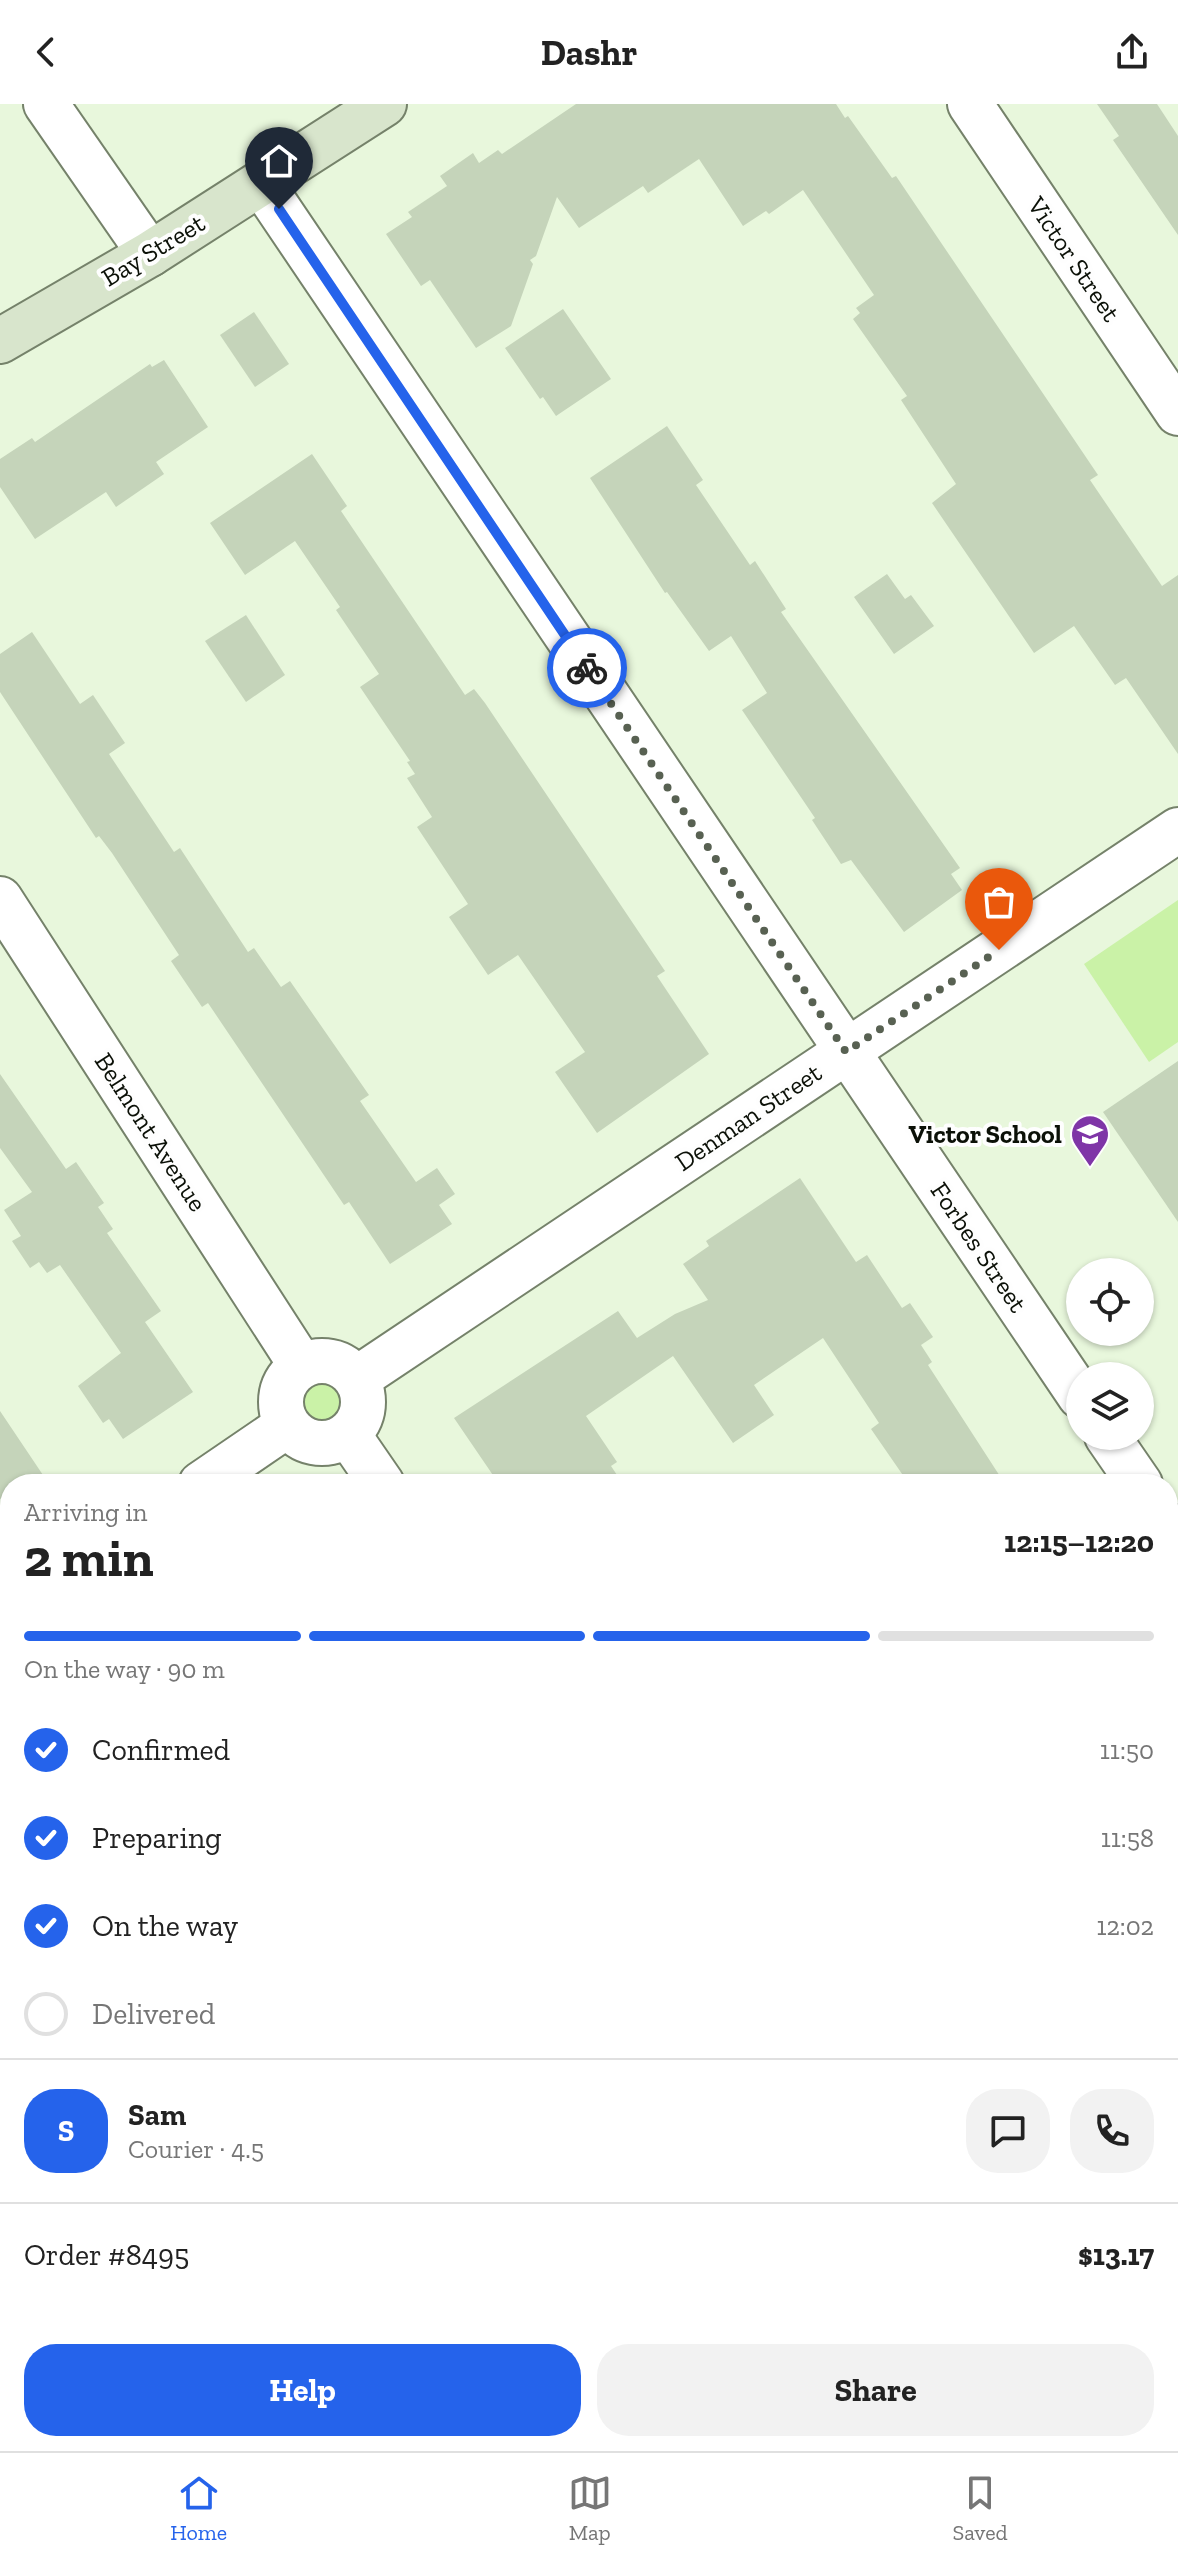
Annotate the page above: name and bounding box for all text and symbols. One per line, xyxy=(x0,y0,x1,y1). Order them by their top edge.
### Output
icon: back xyxy=(24,30,68,74)
icon: share xyxy=(1110,30,1154,74)
text: Dashr xyxy=(541,31,637,74)
pin xyxy=(245,127,313,209)
icon: home xyxy=(257,139,301,183)
street label: Victor Street xyxy=(1020,190,1128,328)
street label: Bay Street xyxy=(96,207,211,293)
courier xyxy=(547,628,627,708)
icon: bike xyxy=(565,646,609,690)
pin xyxy=(965,868,1033,950)
icon: bag xyxy=(977,880,1021,924)
street label: Belmont Avenue xyxy=(88,1047,214,1217)
street label: Denman Street xyxy=(669,1056,828,1178)
school or university icon: Victor School xyxy=(1069,1113,1111,1168)
place label: Victor School xyxy=(909,1118,1062,1150)
street label: Forbes Street xyxy=(924,1176,1034,1318)
map controls xyxy=(1066,1258,1154,1450)
button: locate xyxy=(1066,1258,1154,1346)
button: layers xyxy=(1066,1362,1154,1450)
text: Arriving in xyxy=(24,1496,147,1528)
text: 12:15–12:20 xyxy=(1004,1524,1154,1560)
text: 2 min xyxy=(24,1527,154,1589)
text: On the way · 90 m xyxy=(24,1653,225,1685)
icon: check xyxy=(24,1728,68,1772)
text: Confirmed xyxy=(92,1732,230,1768)
text: 11:50 xyxy=(1100,1734,1154,1766)
icon: check xyxy=(24,1816,68,1860)
text: Preparing xyxy=(92,1820,222,1856)
text: 11:58 xyxy=(1101,1822,1154,1854)
icon: check xyxy=(24,1904,68,1948)
text: On the way xyxy=(92,1908,238,1944)
text: 12:02 xyxy=(1096,1910,1154,1942)
text: Delivered xyxy=(92,1996,215,2032)
button: chat xyxy=(966,2089,1050,2173)
button: phone xyxy=(1070,2089,1154,2173)
text: Sam xyxy=(128,2097,186,2133)
text: S xyxy=(58,2113,74,2149)
text: Courier · 4.5 xyxy=(128,2133,264,2165)
text: Order #8495 xyxy=(24,2237,189,2273)
text: $13.17 xyxy=(1078,2237,1154,2273)
button: Help xyxy=(24,2344,581,2436)
button: Share xyxy=(597,2344,1154,2436)
tab: Home xyxy=(170,2471,227,2546)
tab: Map xyxy=(568,2471,612,2546)
tab: Saved xyxy=(952,2471,1008,2546)

